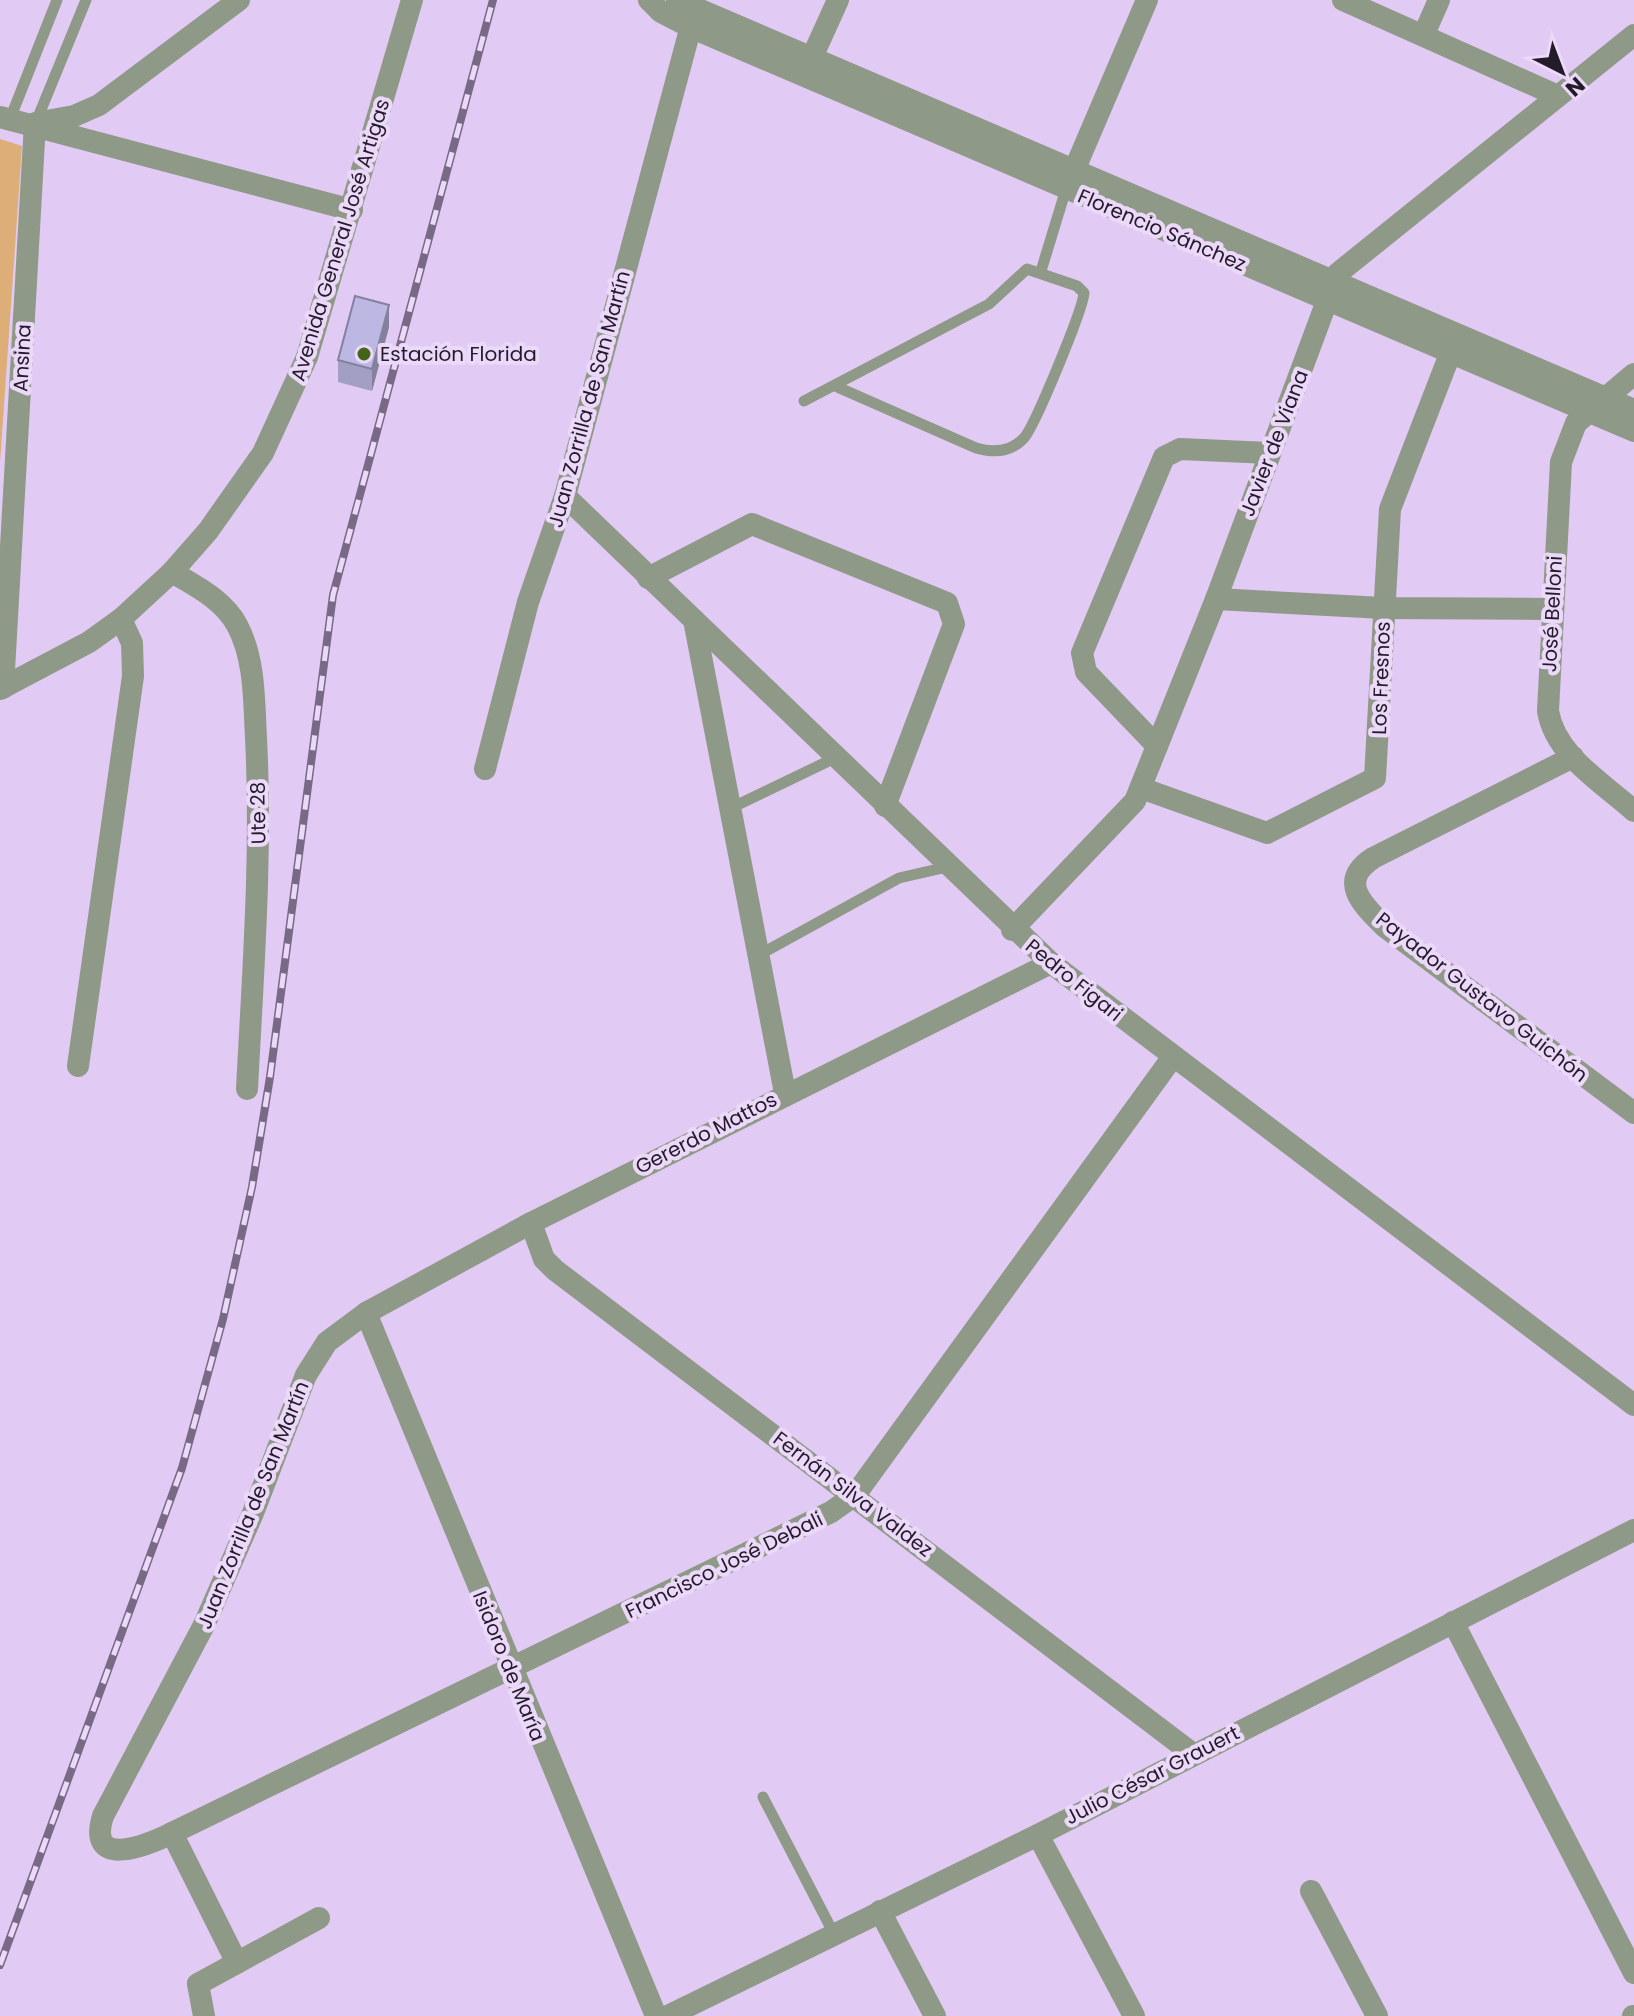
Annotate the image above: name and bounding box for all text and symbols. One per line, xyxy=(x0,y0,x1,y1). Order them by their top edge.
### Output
north arrow xyxy=(1522,32,1602,112)
text: N xyxy=(1559,69,1592,104)
street label: Avenida General José Artigas xyxy=(284,95,396,385)
street label: Florencio Sánchez xyxy=(1074,182,1250,278)
street label: Juan Zorrilla de San Martín xyxy=(541,267,637,531)
street label: Ansina xyxy=(6,323,38,393)
place label: Estación Florida xyxy=(380,340,537,368)
marker: Estación Florida xyxy=(355,345,373,363)
street label: Javier de Viana xyxy=(1233,366,1315,520)
street label: José Belloni xyxy=(1535,555,1569,673)
street label: Los Fresnos xyxy=(1365,621,1397,735)
street label: Ute 28 xyxy=(243,781,273,845)
street label: Payador Gustavo Guichón xyxy=(1370,905,1594,1089)
street label: Pedro Figari xyxy=(1020,932,1128,1028)
street label: Gererdo Mattos xyxy=(630,1085,782,1181)
street label: Juan Zorrilla de San Martín xyxy=(190,1377,316,1633)
street label: Fernán Silva Valdez xyxy=(767,1425,939,1563)
street label: Francisco José Debali xyxy=(621,1505,827,1625)
street label: Isidoro de María xyxy=(466,1587,552,1745)
street label: Julio César Grauert xyxy=(1060,1719,1244,1831)

